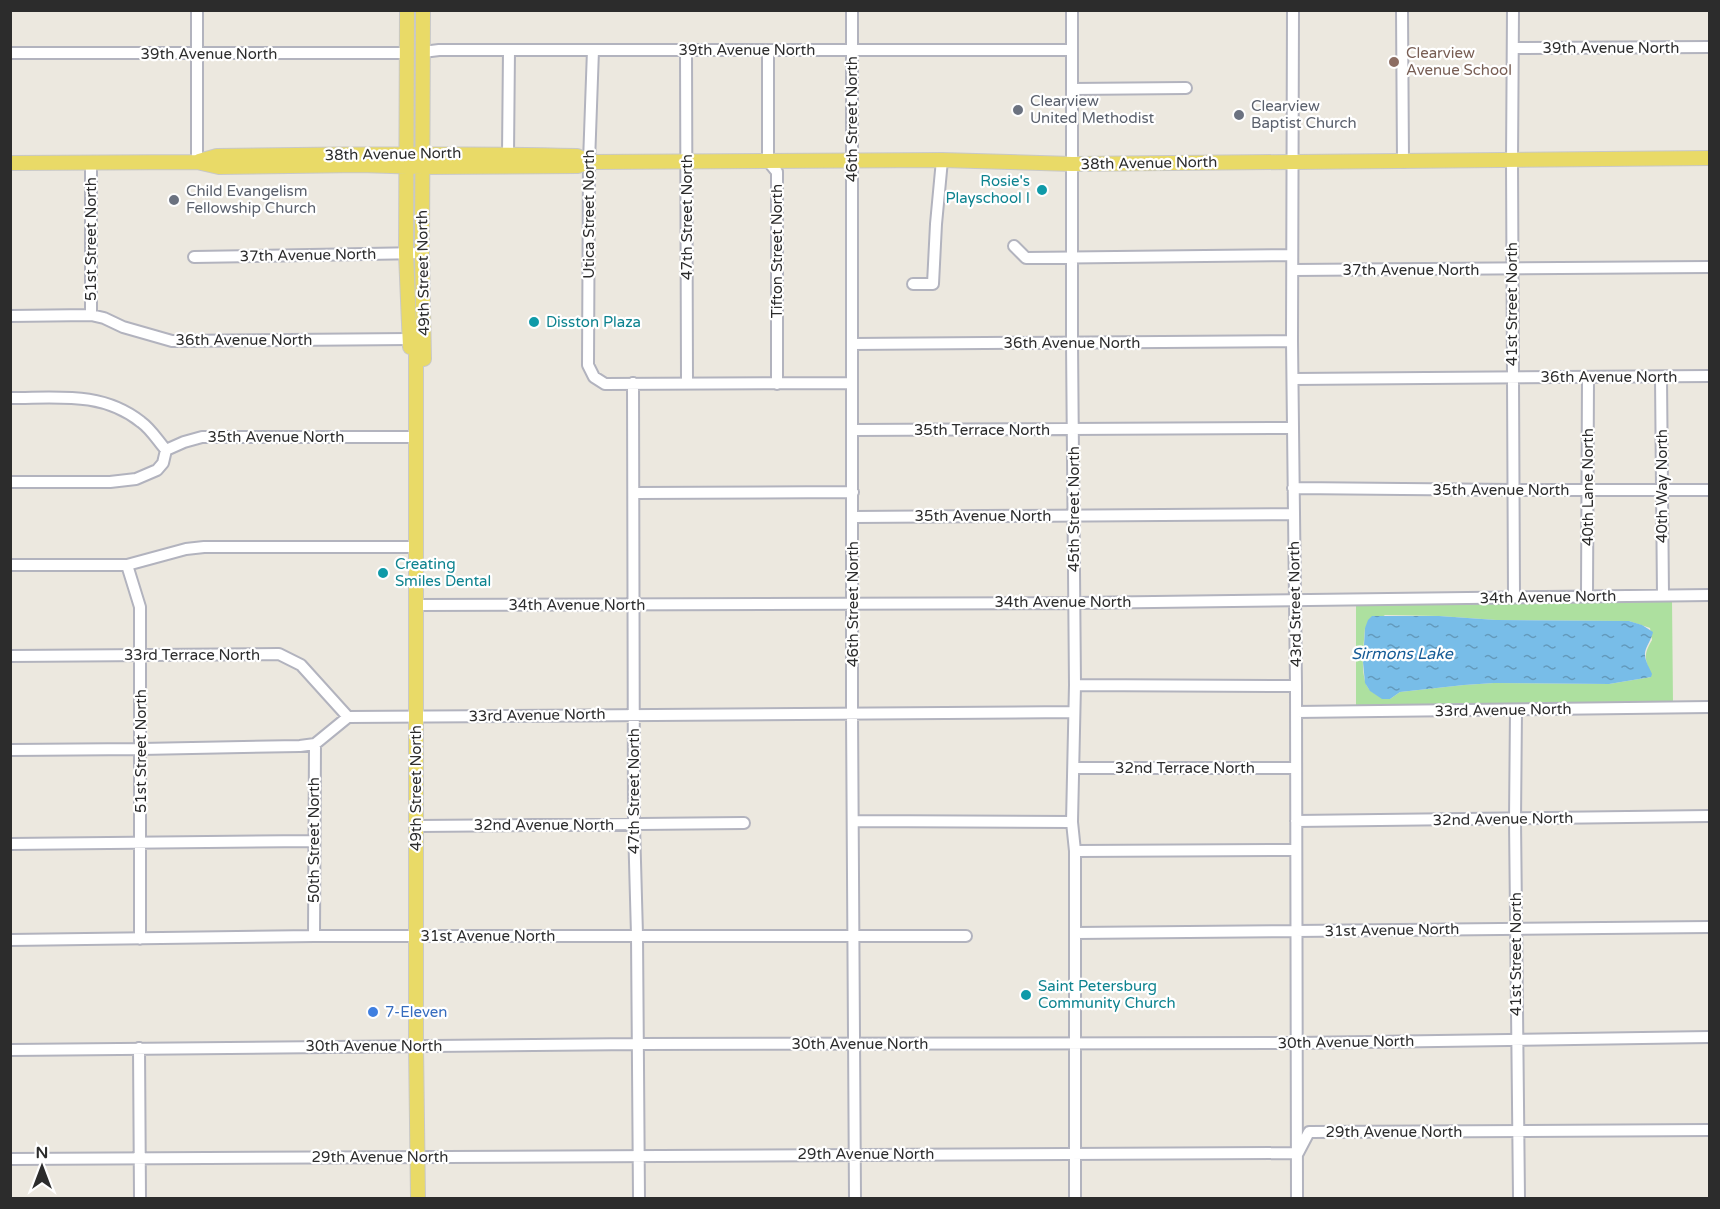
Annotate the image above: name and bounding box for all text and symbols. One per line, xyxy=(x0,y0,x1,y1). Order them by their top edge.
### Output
street label: 39th Avenue North xyxy=(1543,39,1679,57)
street label: 39th Avenue North xyxy=(679,41,815,59)
place label: Clearview Avenue School xyxy=(1406,44,1512,79)
street label: 39th Avenue North xyxy=(141,45,277,63)
marker: Clearview Avenue School xyxy=(1387,55,1401,69)
street label: 46th Street North xyxy=(843,56,861,182)
place label: Clearview United Methodist xyxy=(1030,92,1155,127)
place label: Clearview Baptist Church xyxy=(1251,97,1357,132)
marker: Clearview United Methodist xyxy=(1011,103,1025,117)
marker: Clearview Baptist Church xyxy=(1232,108,1246,122)
street label: 38th Avenue North xyxy=(324,144,462,164)
street label: Utica Street North xyxy=(580,149,598,279)
street label: 38th Avenue North xyxy=(1080,153,1218,173)
street label: 47th Street North xyxy=(678,154,696,280)
place label: Rosie's Playschool I xyxy=(945,172,1030,207)
street label: 51st Street North xyxy=(82,177,100,301)
place label: Child Evangelism Fellowship Church xyxy=(186,182,316,217)
marker: Rosie's Playschool I xyxy=(1035,183,1049,197)
street label: Tifton Street North xyxy=(768,184,786,318)
marker: Child Evangelism Fellowship Church xyxy=(167,193,181,207)
street label: 49th Street North xyxy=(413,210,433,336)
street label: 41st Street North xyxy=(1503,242,1521,366)
street label: 37th Avenue North xyxy=(239,245,377,265)
street label: 37th Avenue North xyxy=(1343,261,1479,279)
place label: Disston Plaza xyxy=(546,313,641,331)
marker: Disston Plaza xyxy=(527,315,541,329)
street label: 36th Avenue North xyxy=(176,331,312,349)
street label: 36th Avenue North xyxy=(1004,334,1140,352)
street label: 36th Avenue North xyxy=(1541,368,1677,386)
street label: 35th Terrace North xyxy=(914,421,1050,439)
street label: 35th Avenue North xyxy=(208,428,344,446)
street label: 40th Lane North xyxy=(1579,428,1597,546)
street label: 40th Way North xyxy=(1653,429,1671,543)
street label: 45th Street North xyxy=(1065,446,1083,572)
street label: 35th Avenue North xyxy=(1433,481,1569,499)
street label: 35th Avenue North xyxy=(915,507,1051,525)
street label: 46th Street North xyxy=(844,541,862,667)
street label: 43rd Street North xyxy=(1285,541,1305,667)
place label: Creating Smiles Dental xyxy=(395,555,491,590)
marker: Creating Smiles Dental xyxy=(376,566,390,580)
street label: 34th Avenue North xyxy=(1479,587,1617,607)
street label: 34th Avenue North xyxy=(995,593,1131,611)
street label: 34th Avenue North xyxy=(509,596,645,614)
water label: Sirmons Lake xyxy=(1351,644,1454,664)
street label: 33rd Terrace North xyxy=(124,646,260,664)
street label: 51st Street North xyxy=(132,689,150,813)
street label: 33rd Avenue North xyxy=(1434,700,1572,720)
street label: 33rd Avenue North xyxy=(468,705,606,725)
street label: 49th Street North xyxy=(407,725,425,851)
street label: 47th Street North xyxy=(625,728,643,854)
street label: 32nd Terrace North xyxy=(1115,759,1255,777)
street label: 50th Street North xyxy=(305,777,323,903)
street label: 32nd Avenue North xyxy=(1433,809,1573,829)
street label: 32nd Avenue North xyxy=(474,816,614,834)
street label: 41st Street North xyxy=(1507,892,1525,1016)
street label: 31st Avenue North xyxy=(1324,920,1460,940)
street label: 31st Avenue North xyxy=(421,927,555,945)
place label: Saint Petersburg Community Church xyxy=(1038,977,1176,1012)
marker: Saint Petersburg Community Church xyxy=(1019,988,1033,1002)
place label: 7-Eleven xyxy=(385,1003,447,1021)
marker: 7-Eleven xyxy=(366,1005,380,1019)
street label: 30th Avenue North xyxy=(1277,1032,1415,1052)
street label: 30th Avenue North xyxy=(792,1035,928,1053)
street label: 30th Avenue North xyxy=(306,1037,442,1055)
street label: 29th Avenue North xyxy=(1326,1123,1462,1141)
north arrow xyxy=(12,1137,72,1197)
text: N xyxy=(36,1143,48,1163)
street label: 29th Avenue North xyxy=(798,1145,934,1163)
street label: 29th Avenue North xyxy=(312,1148,448,1166)

